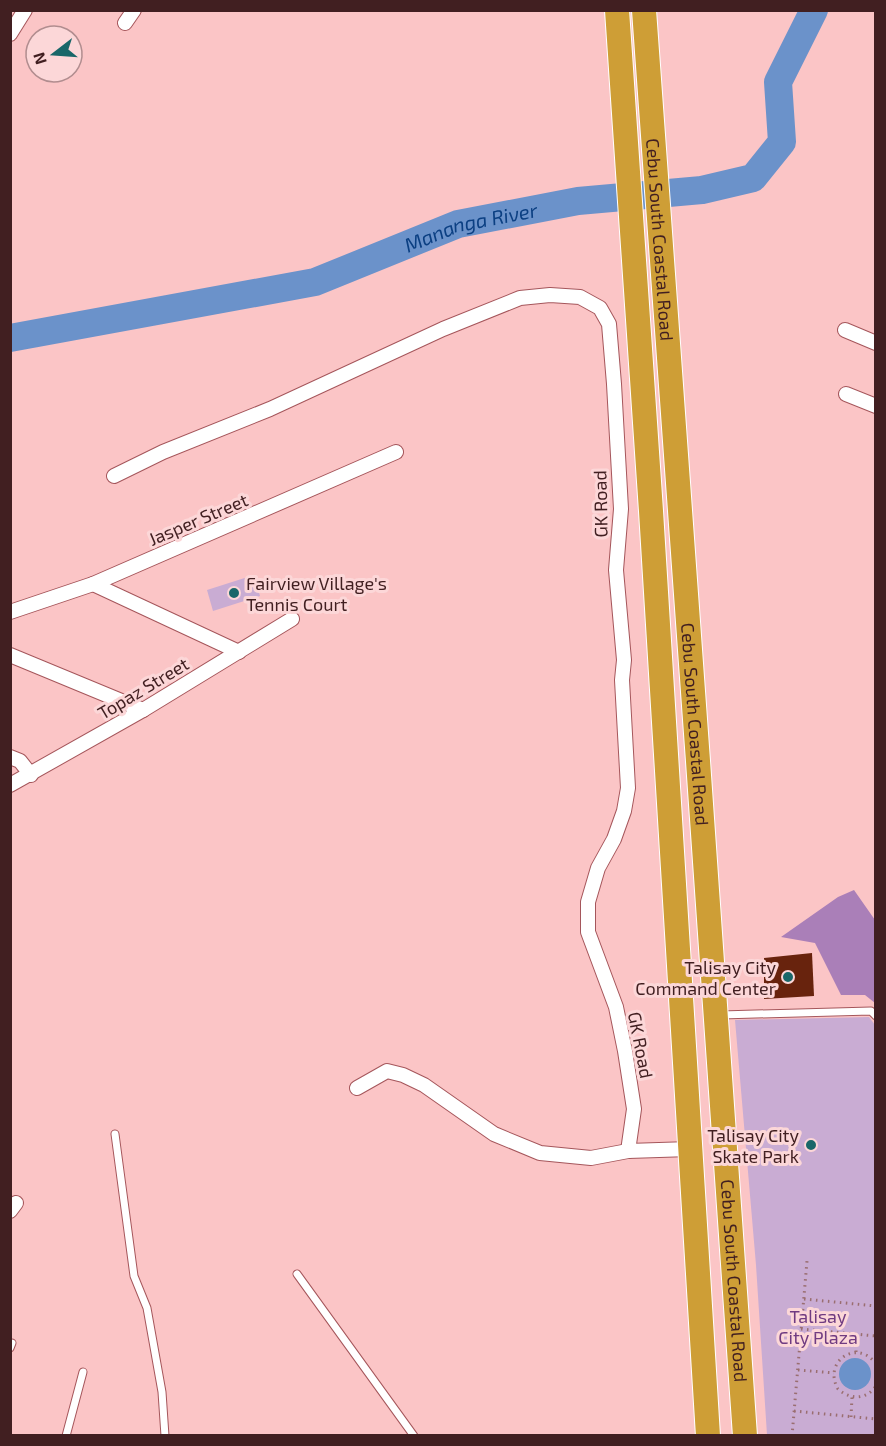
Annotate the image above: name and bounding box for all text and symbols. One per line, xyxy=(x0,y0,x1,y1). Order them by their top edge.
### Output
north arrow xyxy=(24,24,84,84)
text: N xyxy=(28,50,50,67)
street label: Cebu South Coastal Road xyxy=(642,137,678,342)
water label: Mananga River xyxy=(400,197,540,257)
street label: GK Road xyxy=(588,470,612,538)
street label: Jasper Street xyxy=(145,488,251,550)
place label: Fairview Village's Tennis Court xyxy=(246,572,387,615)
marker: Fairview Village's Tennis Court xyxy=(227,586,241,600)
street label: Cebu South Coastal Road xyxy=(677,622,714,826)
street label: Topaz Street xyxy=(94,652,193,724)
place label: Talisay City Command Center xyxy=(635,956,776,999)
marker: Talisay City Command Center xyxy=(781,970,795,984)
street label: GK Road xyxy=(624,1010,658,1080)
place label: Talisay City Skate Park xyxy=(707,1124,799,1167)
marker: Talisay City Skate Park xyxy=(804,1138,818,1152)
street label: Cebu South Coastal Road xyxy=(717,1179,752,1383)
park label: Talisay City Plaza xyxy=(778,1305,858,1348)

